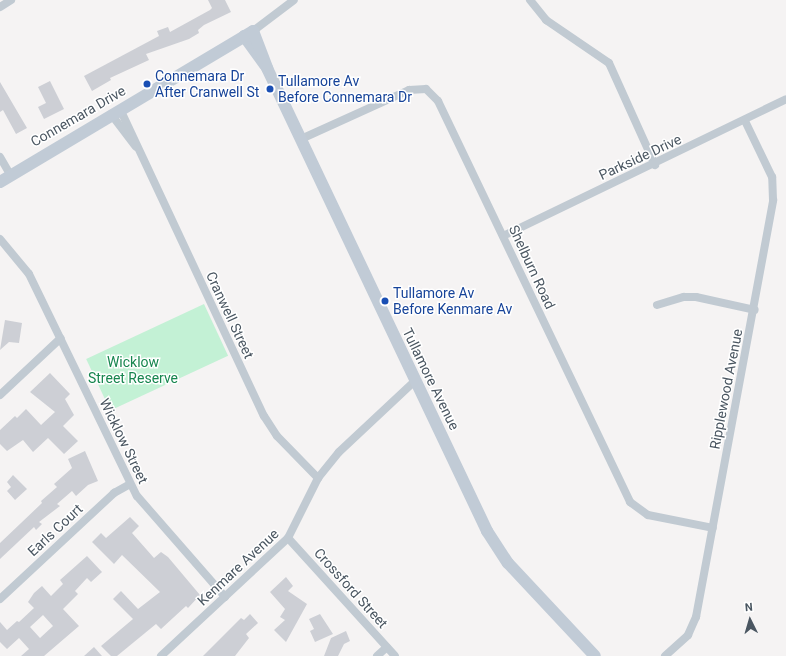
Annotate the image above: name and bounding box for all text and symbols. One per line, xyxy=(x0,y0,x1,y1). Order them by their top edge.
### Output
place label: Connemara Dr After Cranwell St xyxy=(155,68,259,100)
place label: Tullamore Av Before Connemara Dr xyxy=(278,73,412,106)
marker: Connemara Dr After Cranwell St xyxy=(142,79,152,89)
street label: Connemara Drive xyxy=(28,82,128,150)
marker: Tullamore Av Before Connemara Dr xyxy=(265,84,275,94)
street label: Parkside Drive xyxy=(596,131,684,183)
street label: Shelburn Road xyxy=(505,222,559,312)
street label: Cranwell Street xyxy=(203,269,257,361)
place label: Tullamore Av Before Kenmare Av xyxy=(393,285,512,318)
marker: Tullamore Av Before Kenmare Av xyxy=(380,296,390,306)
street label: Tullamore Avenue xyxy=(399,325,463,433)
street label: Ripplewood Avenue xyxy=(706,327,746,451)
park label: Wicklow Street Reserve xyxy=(88,354,178,386)
street label: Wicklow Street xyxy=(96,396,152,486)
street label: Earls Court xyxy=(24,500,86,560)
street label: Kenmare Avenue xyxy=(194,525,282,609)
street label: Crossford Street xyxy=(311,545,391,631)
north arrow xyxy=(730,600,770,640)
text: N xyxy=(744,601,753,614)

